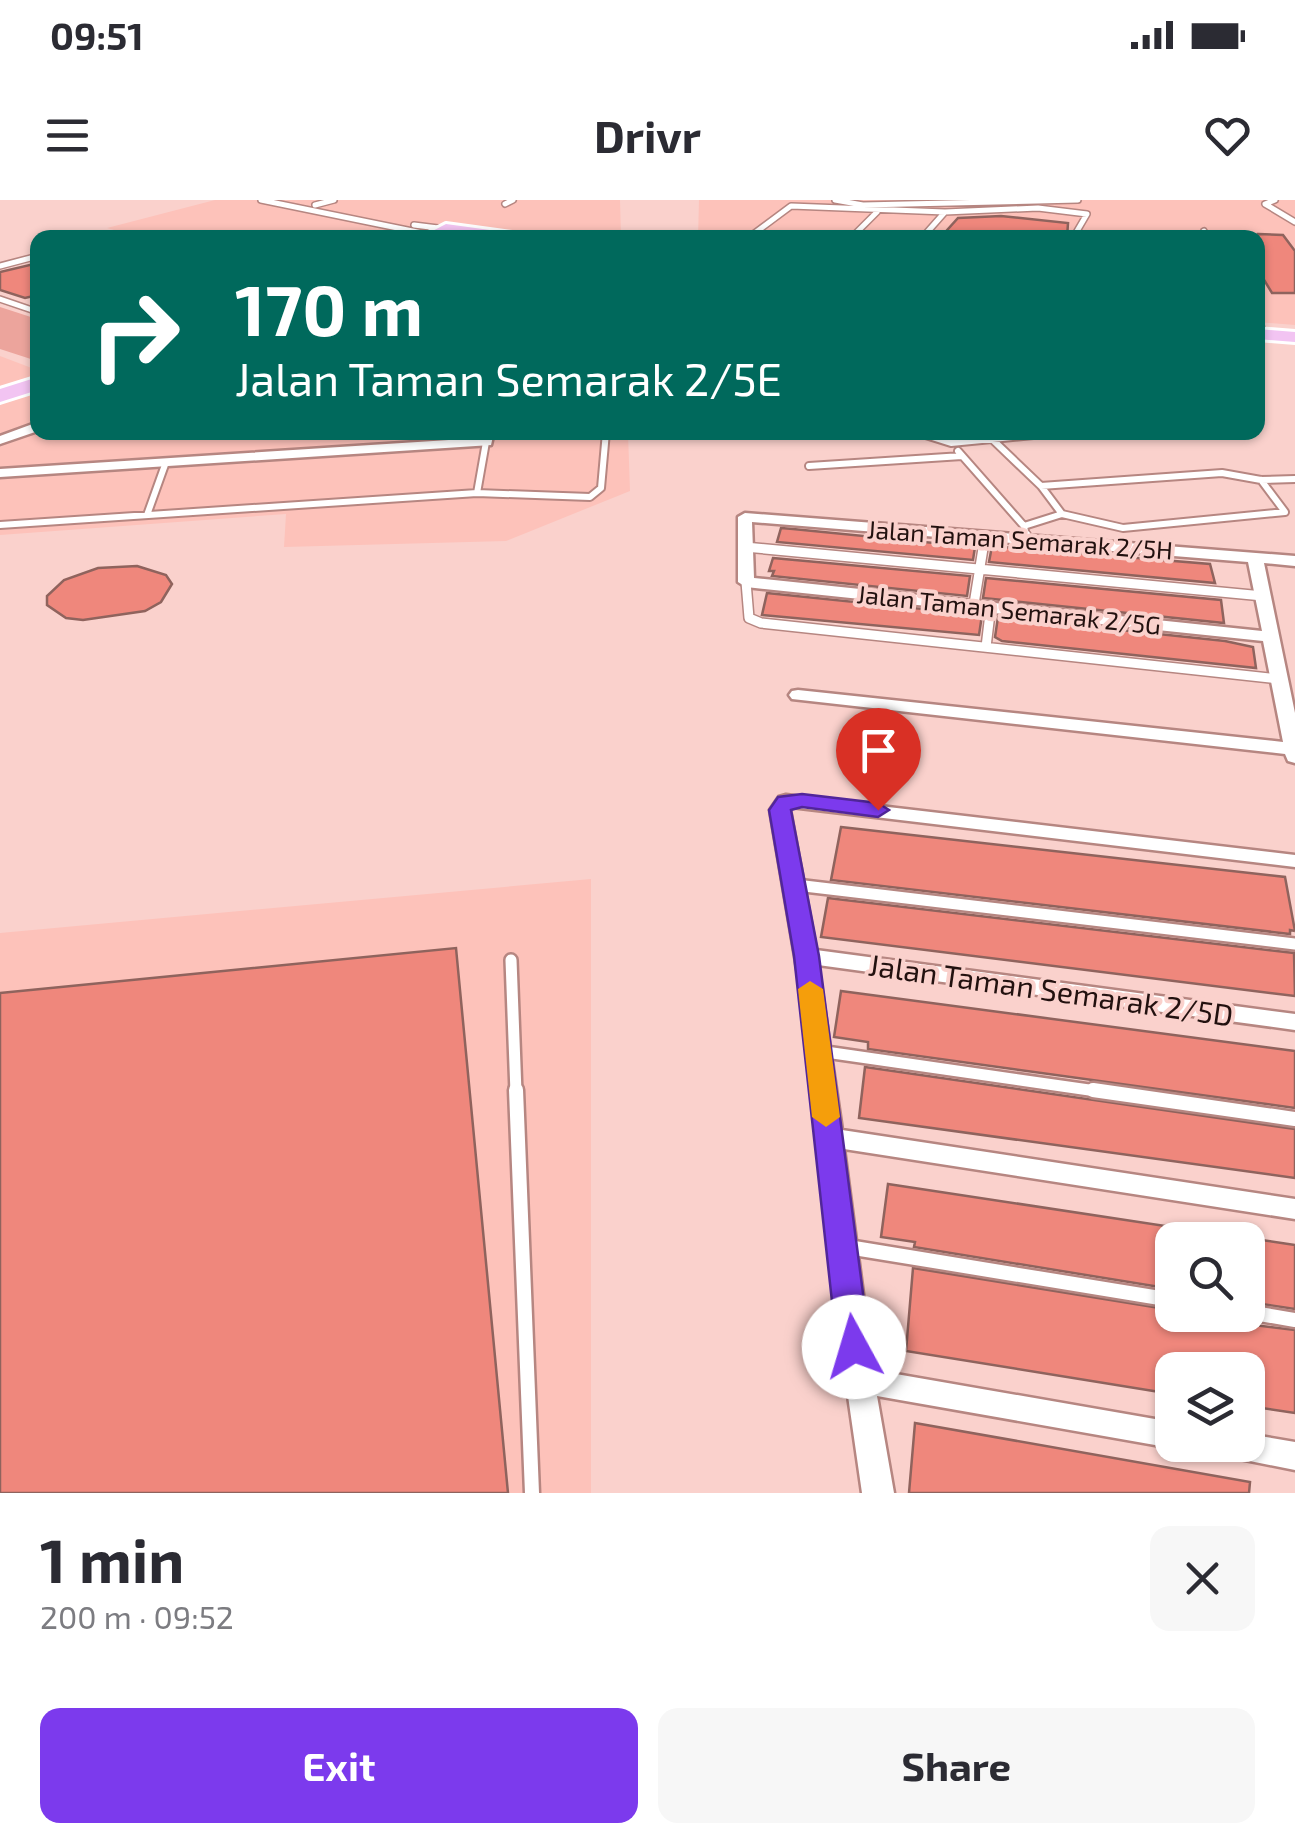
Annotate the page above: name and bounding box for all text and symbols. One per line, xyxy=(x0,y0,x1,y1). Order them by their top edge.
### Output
text: 09:51 xyxy=(50,12,144,58)
icon: menu xyxy=(40,108,95,163)
text: Drivr xyxy=(594,108,701,162)
icon: heart xyxy=(1200,108,1255,163)
text: 170 m xyxy=(235,266,423,350)
icon: right xyxy=(70,270,200,400)
text: Jalan Taman Semarak 2/5E xyxy=(235,351,782,405)
street label: Jalan Taman Semarak 2/5H xyxy=(866,513,1174,565)
street label: Jalan Taman Semarak 2/5G xyxy=(856,578,1162,640)
pin xyxy=(836,708,921,811)
icon: arrive xyxy=(851,723,906,778)
street label: Jalan Taman Semarak 2/5D xyxy=(866,946,1236,1032)
map controls xyxy=(1155,1222,1265,1462)
button: search xyxy=(1155,1222,1265,1332)
position arrow xyxy=(802,1295,906,1399)
button: layers xyxy=(1155,1352,1265,1462)
text: 1 min xyxy=(40,1523,184,1595)
button: close xyxy=(1150,1526,1255,1631)
text: 200 m · 09:52 xyxy=(40,1597,234,1635)
button: Exit xyxy=(40,1708,638,1823)
button: Share xyxy=(658,1708,1255,1823)

